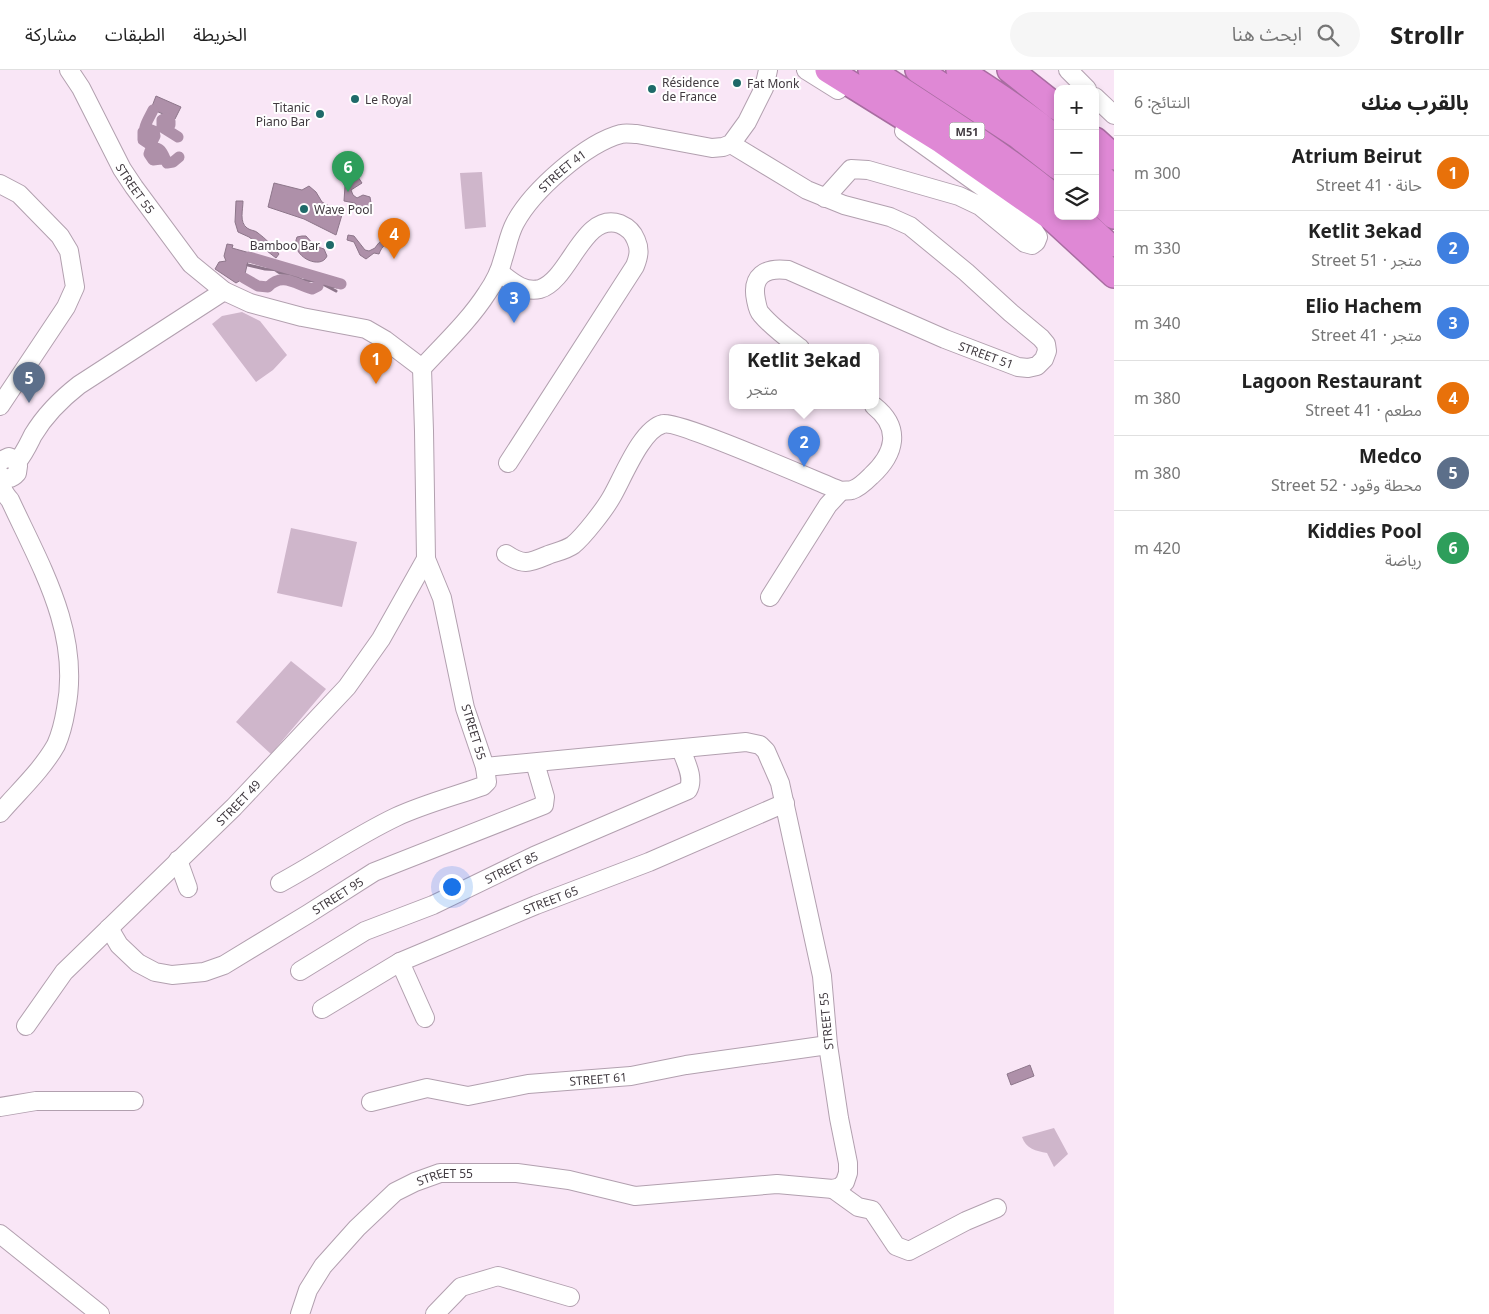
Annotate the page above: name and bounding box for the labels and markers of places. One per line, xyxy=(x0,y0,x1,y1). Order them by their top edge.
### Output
place label: Résidence de France xyxy=(662,74,719,105)
place label: Fat Monk xyxy=(747,75,800,92)
marker: Fat Monk xyxy=(731,77,743,89)
marker: Résidence de France xyxy=(646,83,658,95)
place label: Le Royal xyxy=(365,91,412,108)
marker: Le Royal xyxy=(349,93,361,105)
place label: Titanic Piano Bar xyxy=(256,99,310,130)
marker: Titanic Piano Bar xyxy=(314,108,326,120)
pin: 6 xyxy=(332,151,364,192)
place label: Wave Pool xyxy=(314,201,373,218)
marker: Wave Pool xyxy=(298,203,310,215)
pin: 4 xyxy=(378,218,410,259)
place label: Bamboo Bar xyxy=(250,237,320,254)
marker: Bamboo Bar xyxy=(324,239,336,251)
pin: 3 xyxy=(498,282,530,323)
pin: 1 xyxy=(360,343,392,384)
pin: 5 xyxy=(13,362,45,403)
pin: 2 xyxy=(788,426,820,467)

